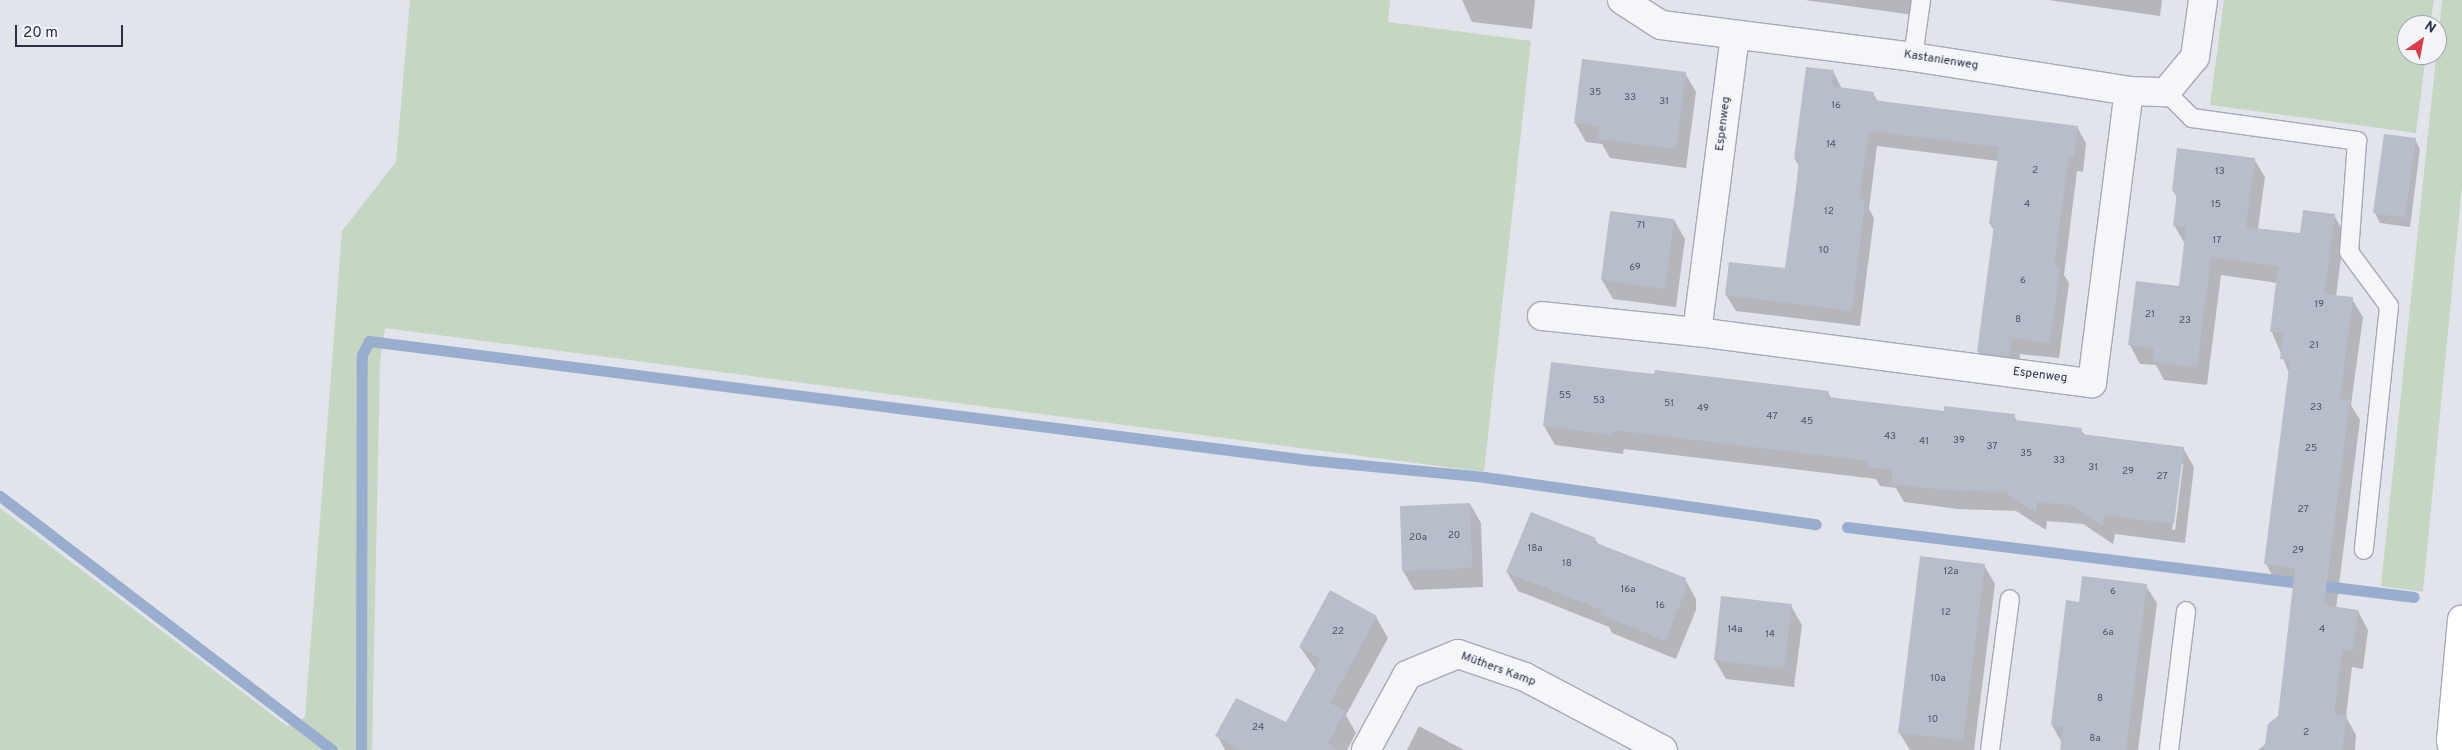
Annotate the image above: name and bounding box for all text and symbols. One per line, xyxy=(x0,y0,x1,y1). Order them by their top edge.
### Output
scale bar xyxy=(18,15,125,47)
north arrow xyxy=(2397,15,2447,65)
text: N xyxy=(2421,18,2439,38)
text: 20 m xyxy=(23,24,58,43)
street label: Kastanienweg xyxy=(1903,48,1979,74)
house number: 35 xyxy=(1589,87,1601,99)
house number: 33 xyxy=(1624,92,1636,104)
house number: 31 xyxy=(1659,96,1669,108)
street label: Espenweg xyxy=(1714,96,1734,152)
house number: 16 xyxy=(1831,100,1841,112)
house number: 14 xyxy=(1826,139,1836,151)
house number: 2 xyxy=(2032,165,2038,177)
house number: 13 xyxy=(2215,166,2225,178)
house number: 4 xyxy=(2024,199,2030,211)
house number: 15 xyxy=(2211,199,2221,211)
house number: 12 xyxy=(1824,206,1834,218)
house number: 71 xyxy=(1636,220,1646,232)
house number: 17 xyxy=(2213,235,2221,247)
house number: 10 xyxy=(1819,245,1829,257)
house number: 69 xyxy=(1629,262,1641,274)
house number: 6 xyxy=(2020,275,2026,287)
house number: 19 xyxy=(2314,299,2324,311)
house number: 21 xyxy=(2145,309,2155,321)
house number: 8 xyxy=(2015,314,2021,326)
house number: 23 xyxy=(2179,315,2191,327)
house number: 21 xyxy=(2309,340,2319,352)
street label: Espenweg xyxy=(2012,366,2068,386)
house number: 55 xyxy=(1559,390,1571,402)
house number: 53 xyxy=(1593,395,1605,407)
house number: 51 xyxy=(1664,398,1674,410)
house number: 23 xyxy=(2310,402,2322,414)
house number: 49 xyxy=(1697,403,1709,415)
house number: 47 xyxy=(1766,411,1778,423)
house number: 45 xyxy=(1801,416,1813,428)
house number: 43 xyxy=(1884,431,1896,443)
house number: 39 xyxy=(1953,435,1965,447)
house number: 41 xyxy=(1919,436,1929,448)
house number: 37 xyxy=(1986,441,1998,453)
house number: 25 xyxy=(2305,443,2317,455)
house number: 35 xyxy=(2020,448,2032,460)
house number: 33 xyxy=(2053,455,2065,467)
house number: 31 xyxy=(2088,462,2098,474)
house number: 29 xyxy=(2122,466,2134,478)
house number: 27 xyxy=(2156,471,2168,483)
house number: 27 xyxy=(2297,504,2309,516)
house number: 20 xyxy=(1448,530,1460,542)
house number: 20a xyxy=(1409,532,1427,544)
house number: 18a xyxy=(1527,543,1543,555)
house number: 29 xyxy=(2292,545,2304,557)
house number: 18 xyxy=(1562,558,1572,570)
house number: 12a xyxy=(1943,566,1959,578)
house number: 16a xyxy=(1621,584,1635,596)
house number: 6 xyxy=(2110,586,2116,598)
house number: 16 xyxy=(1655,600,1665,612)
house number: 12 xyxy=(1941,607,1951,619)
house number: 14a xyxy=(1728,624,1742,636)
house number: 4 xyxy=(2319,624,2325,636)
house number: 22 xyxy=(1332,626,1344,638)
house number: 6a xyxy=(2102,627,2114,639)
house number: 14 xyxy=(1765,629,1775,641)
street label: Müthers Kamp xyxy=(1459,650,1537,690)
house number: 10a xyxy=(1930,673,1946,685)
house number: 8 xyxy=(2097,693,2103,705)
house number: 10 xyxy=(1928,714,1938,726)
house number: 24 xyxy=(1252,722,1264,734)
house number: 2 xyxy=(2303,727,2309,739)
house number: 8a xyxy=(2089,733,2101,745)

